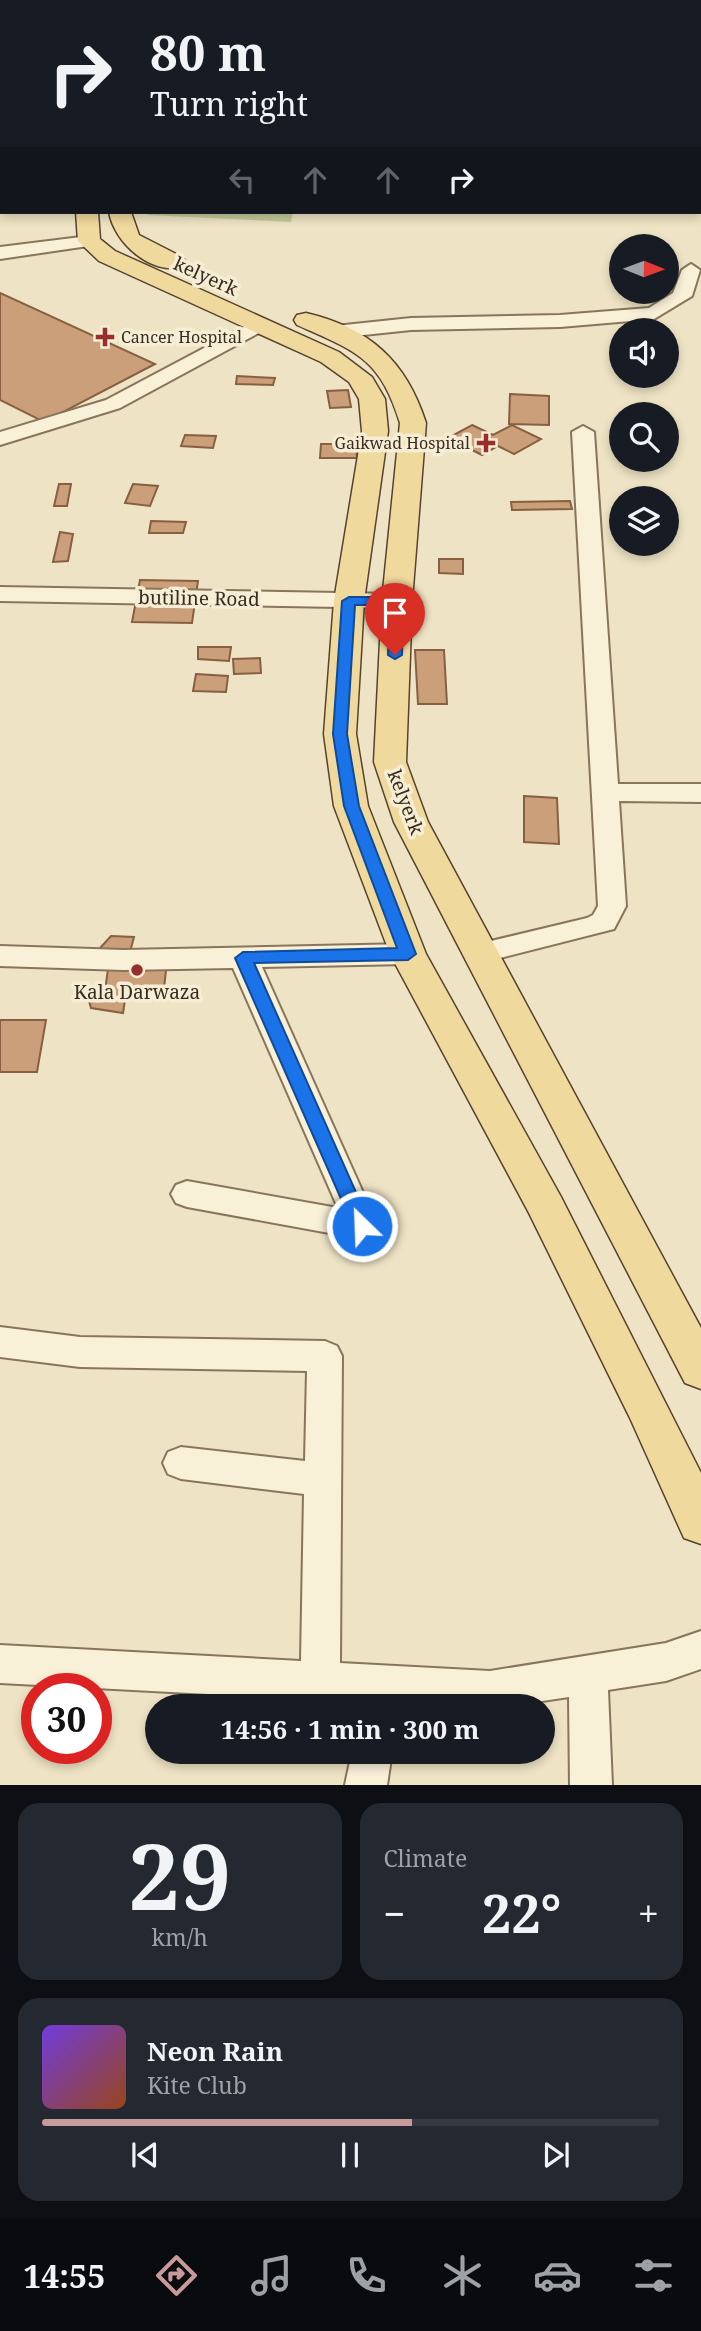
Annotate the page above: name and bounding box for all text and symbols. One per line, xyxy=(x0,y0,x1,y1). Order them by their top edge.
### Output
text: 80 m xyxy=(150,19,266,85)
icon: right xyxy=(35,28,126,119)
text: Turn right xyxy=(150,82,308,125)
icon: left xyxy=(223,161,261,199)
icon: ahead xyxy=(296,161,334,199)
icon: ahead xyxy=(369,161,407,199)
icon: right xyxy=(442,161,480,199)
north arrow xyxy=(609,234,679,304)
map controls xyxy=(609,234,679,556)
street label: kelyerk xyxy=(170,250,243,302)
button: sound xyxy=(609,318,679,388)
place label: Cancer Hospital xyxy=(121,326,242,348)
marker: Cancer Hospital xyxy=(95,327,115,347)
button: search xyxy=(609,402,679,472)
place label: Gaikwad Hospital xyxy=(335,432,470,454)
marker: Gaikwad Hospital xyxy=(476,433,496,453)
button: layers xyxy=(609,486,679,556)
pin xyxy=(365,583,425,655)
street label: butiline Road xyxy=(138,584,260,612)
icon: arrive xyxy=(376,594,414,632)
street label: kelyerk xyxy=(382,766,431,839)
marker: Kala Darwaza xyxy=(129,962,145,978)
place label: Kala Darwaza xyxy=(74,979,200,1005)
position arrow xyxy=(325,1189,399,1263)
speed limit sign: 30 xyxy=(21,1673,112,1764)
text: 14:56 · 1 min · 300 m xyxy=(220,1711,480,1747)
text: 29 xyxy=(128,1813,231,1937)
text: Climate xyxy=(384,1842,467,1874)
text: 22° xyxy=(482,1877,561,1948)
text: − xyxy=(384,1887,406,1939)
text: + xyxy=(638,1887,659,1939)
text: km/h xyxy=(152,1921,208,1953)
text: Neon Rain xyxy=(147,2033,283,2069)
text: Kite Club xyxy=(147,2069,247,2101)
icon: previous xyxy=(126,2136,164,2174)
icon: pause xyxy=(331,2136,369,2174)
icon: next xyxy=(537,2136,575,2174)
icon: directions xyxy=(152,2251,201,2300)
icon: music xyxy=(247,2251,296,2300)
icon: phone xyxy=(342,2251,391,2300)
icon: climate xyxy=(438,2251,487,2300)
icon: car xyxy=(533,2251,582,2300)
icon: filters xyxy=(629,2251,678,2300)
text: 14:55 xyxy=(23,2254,105,2297)

